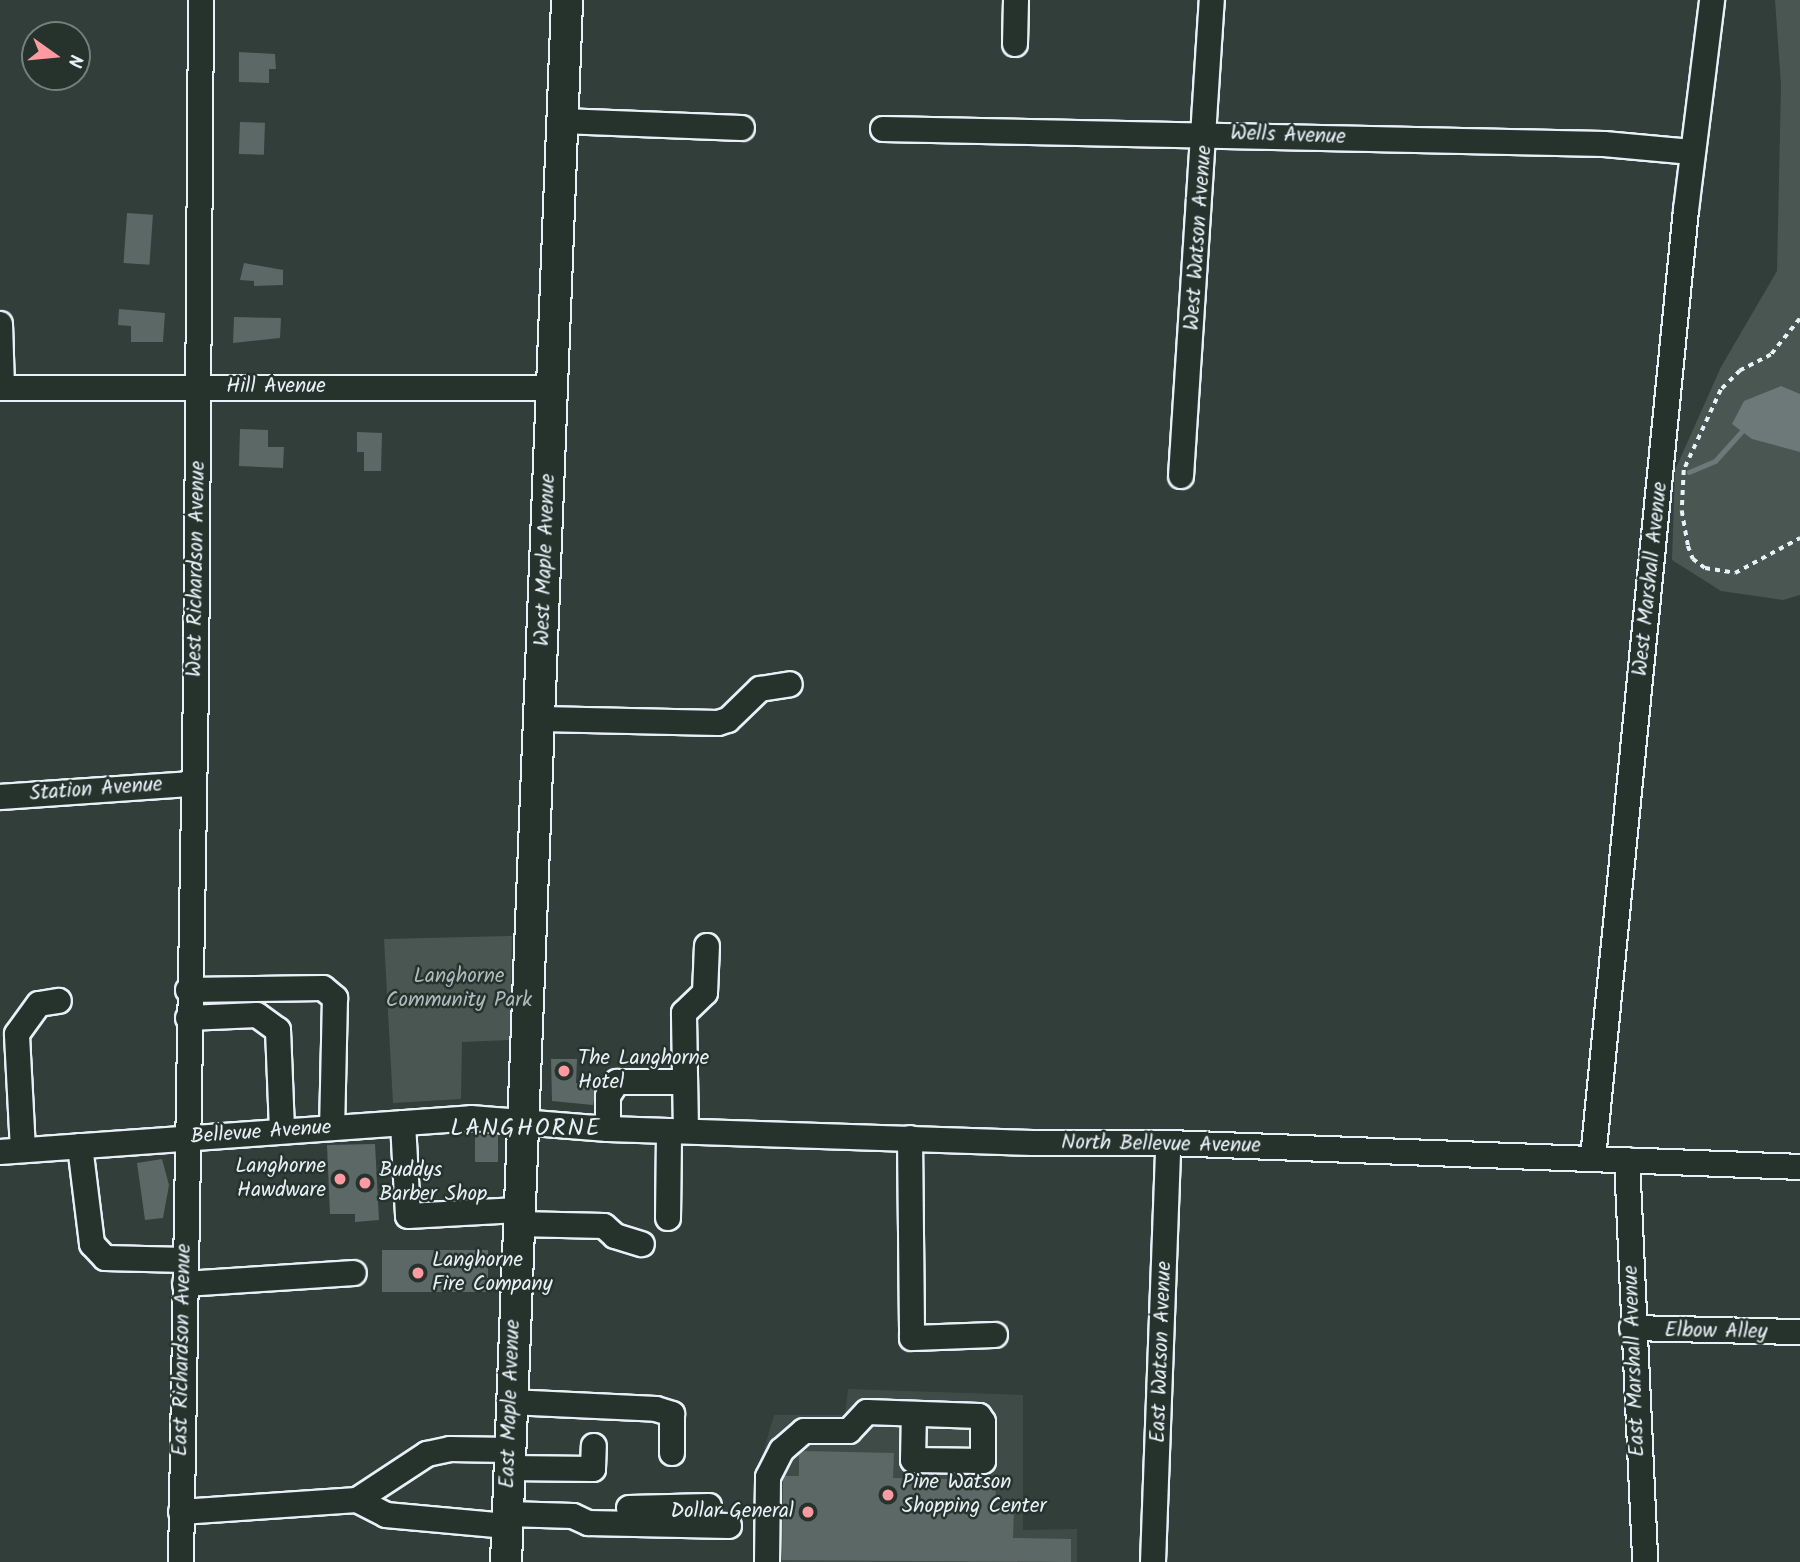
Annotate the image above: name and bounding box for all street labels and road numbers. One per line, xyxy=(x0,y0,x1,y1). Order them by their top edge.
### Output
street label: Wells Avenue xyxy=(1230,121,1346,151)
street label: West Watson Avenue xyxy=(1180,145,1218,331)
street label: Hill Avenue xyxy=(226,374,326,400)
street label: West Richardson Avenue xyxy=(183,461,211,677)
street label: West Maple Avenue xyxy=(530,473,562,647)
street label: West Marshall Avenue xyxy=(1628,481,1674,677)
street label: Station Avenue xyxy=(29,773,163,807)
street label: Bellevue Avenue xyxy=(190,1116,332,1150)
street label: North Bellevue Avenue xyxy=(1061,1131,1261,1159)
street label: East Richardson Avenue xyxy=(169,1243,197,1457)
street label: East Watson Avenue xyxy=(1146,1261,1178,1443)
street label: East Marshall Avenue xyxy=(1619,1265,1651,1457)
street label: East Maple Avenue xyxy=(495,1319,527,1489)
street label: Elbow Alley xyxy=(1664,1319,1768,1345)

